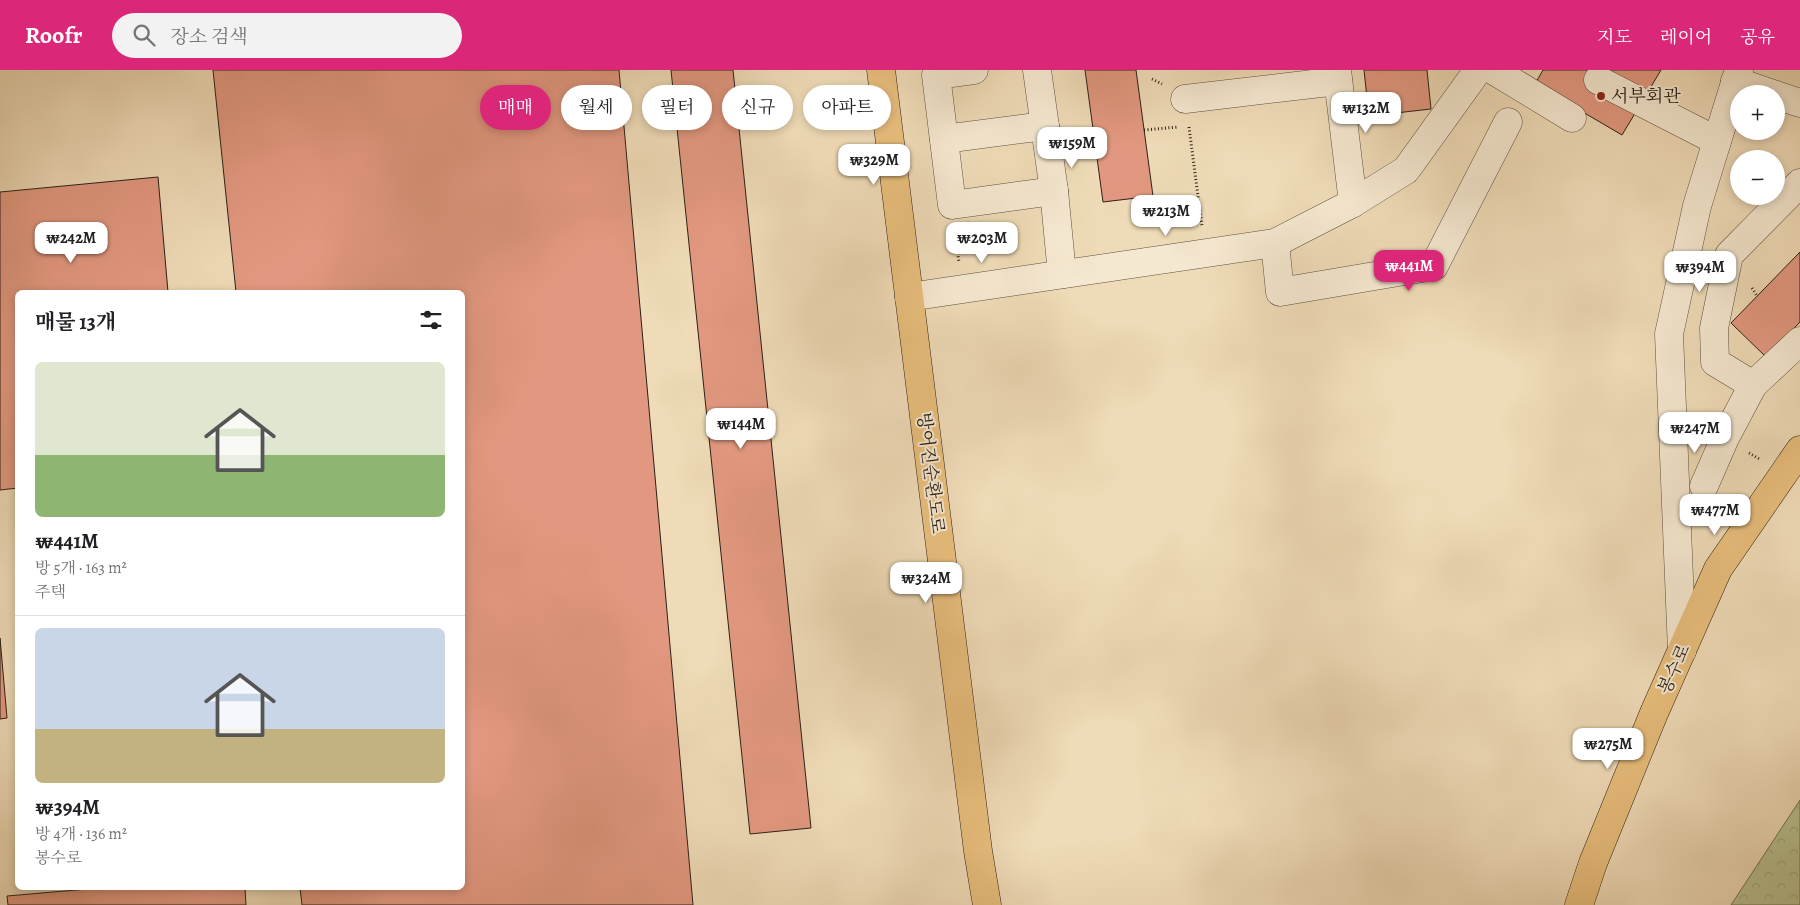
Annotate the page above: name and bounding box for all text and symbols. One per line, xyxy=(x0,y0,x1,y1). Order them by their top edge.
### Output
search box xyxy=(112,13,462,58)
text: Roofr xyxy=(25,19,82,51)
icon: search xyxy=(130,21,158,49)
text: 장소 검색 xyxy=(170,24,248,50)
text: 지도 xyxy=(1597,25,1632,49)
text: 레이어 xyxy=(1660,25,1712,49)
text: 공유 xyxy=(1740,25,1775,49)
place label: 서부회관 xyxy=(1611,84,1681,108)
chip: 매매 xyxy=(480,85,551,130)
chip: 월세 xyxy=(561,85,632,130)
chip: 필터 xyxy=(642,85,712,130)
chip: 신규 xyxy=(722,85,793,130)
chip: 아파트 xyxy=(803,85,891,130)
map controls xyxy=(1730,85,1785,205)
button: + xyxy=(1730,85,1785,140)
marker: 서부회관 xyxy=(1595,90,1607,102)
pin: ₩132M xyxy=(1331,92,1401,134)
text: ₩132M xyxy=(1342,97,1390,119)
pin: ₩159M xyxy=(1037,126,1107,169)
text: ₩159M xyxy=(1048,132,1096,154)
pin: ₩329M xyxy=(839,144,909,186)
text: ₩329M xyxy=(849,149,899,171)
button: − xyxy=(1730,150,1785,205)
pin: ₩213M xyxy=(1131,194,1201,237)
text: ₩213M xyxy=(1142,200,1190,222)
pin: ₩242M xyxy=(36,222,106,264)
pin: ₩203M xyxy=(947,222,1017,264)
text: ₩242M xyxy=(46,227,96,249)
text: ₩203M xyxy=(957,227,1007,249)
pin: ₩441M xyxy=(1374,250,1444,292)
pin: ₩394M xyxy=(1665,250,1735,293)
text: ₩441M xyxy=(1385,255,1433,277)
text: ₩394M xyxy=(1675,256,1725,278)
icon: filters xyxy=(417,306,445,334)
text: 매물 13개 xyxy=(35,308,116,336)
icon: home xyxy=(195,395,285,485)
pin: ₩144M xyxy=(706,408,776,450)
street label: 방어진순환도로 xyxy=(912,411,950,535)
pin: ₩247M xyxy=(1660,412,1730,454)
text: ₩144M xyxy=(717,413,765,435)
text: ₩247M xyxy=(1670,417,1720,439)
pin: ₩477M xyxy=(1680,494,1750,536)
text: ₩477M xyxy=(1691,499,1739,521)
text: ₩441M xyxy=(35,527,99,555)
text: 방 5개 · 163 m² xyxy=(35,557,127,579)
pin: ₩324M xyxy=(891,562,961,604)
text: ₩324M xyxy=(901,567,951,589)
text: 주택 xyxy=(35,581,66,603)
street label: 봉수로 xyxy=(1652,640,1696,698)
icon: home xyxy=(195,660,285,750)
pin: ₩275M xyxy=(1573,728,1643,770)
text: ₩275M xyxy=(1583,733,1633,755)
text: ₩394M xyxy=(35,793,100,821)
text: 방 4개 · 136 m² xyxy=(35,823,127,845)
text: 봉수로 xyxy=(35,847,81,869)

